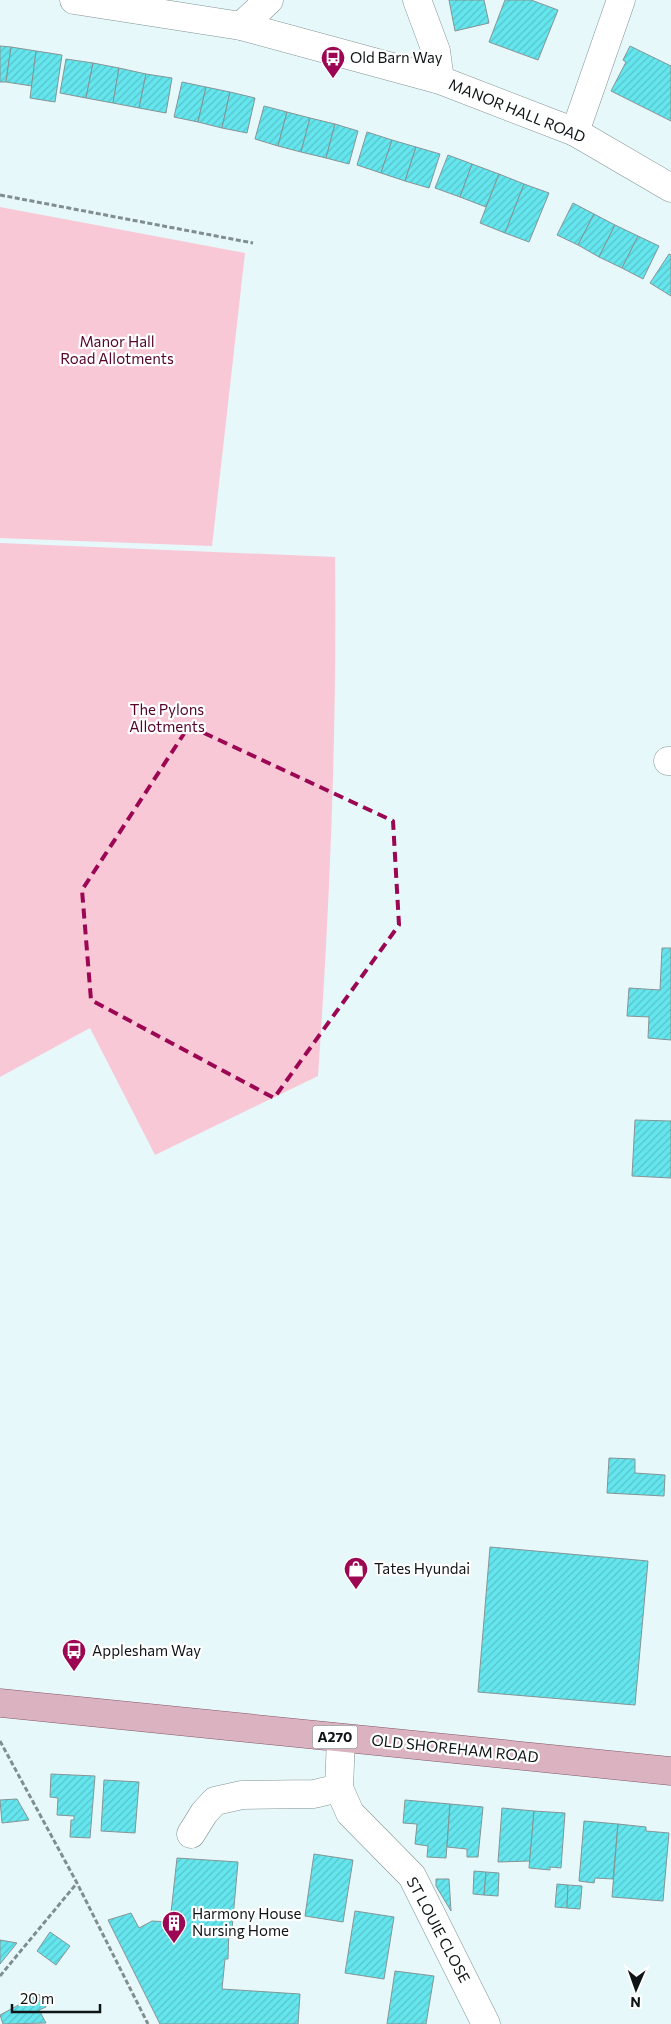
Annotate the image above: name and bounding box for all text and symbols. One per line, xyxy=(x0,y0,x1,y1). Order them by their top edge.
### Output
bus stop icon: Old Barn Way xyxy=(320,45,346,79)
place label: Old Barn Way xyxy=(350,48,443,66)
street label: MANOR HALL ROAD xyxy=(446,74,588,146)
park label: Manor Hall Road Allotments xyxy=(60,332,174,367)
park label: The Pylons Allotments xyxy=(129,700,205,735)
shop icon: Tates Hyundai xyxy=(343,1556,369,1590)
place label: Tates Hyundai xyxy=(374,1559,470,1577)
bus stop icon: Applesham Way xyxy=(61,1638,87,1672)
place label: Applesham Way xyxy=(92,1641,201,1659)
road number: A270 xyxy=(312,1725,358,1748)
street label: OLD SHOREHAM ROAD xyxy=(371,1730,540,1766)
street label: ST LOUIE CLOSE xyxy=(403,1874,474,1986)
place label: Harmony House Nursing Home xyxy=(192,1904,302,1939)
building icon: Harmony House Nursing Home xyxy=(161,1910,187,1944)
north arrow xyxy=(611,1964,661,2014)
scale bar xyxy=(12,1982,100,2014)
text: 20 m xyxy=(20,1989,54,2007)
text: N xyxy=(630,1994,641,2011)

